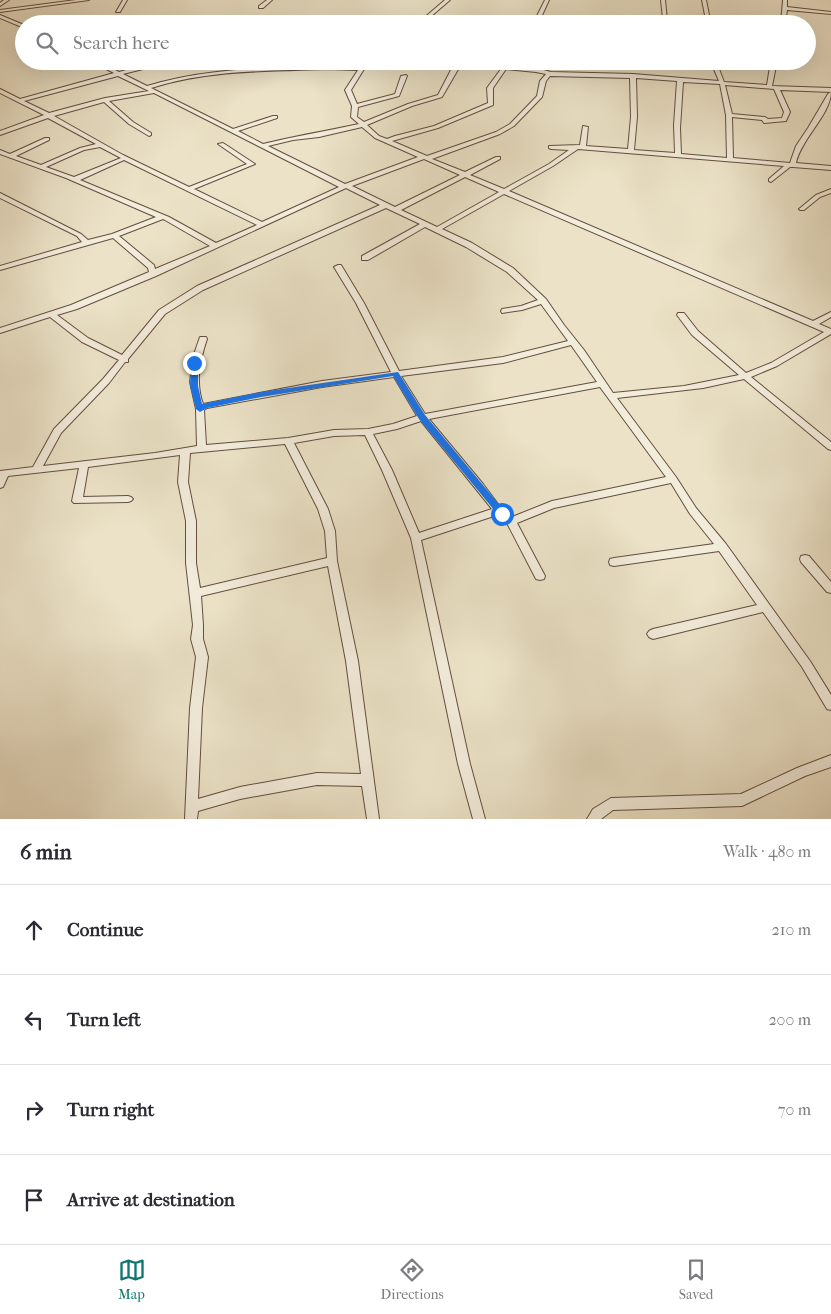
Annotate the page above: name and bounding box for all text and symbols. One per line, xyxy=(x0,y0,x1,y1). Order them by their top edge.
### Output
search box xyxy=(15,15,816,70)
icon: search xyxy=(33,29,61,57)
text: Search here xyxy=(73,32,169,54)
route end xyxy=(183,352,206,375)
route start xyxy=(491,503,514,526)
text: 6 min xyxy=(20,840,72,864)
text: Walk · 480 m xyxy=(723,842,811,861)
icon: ahead xyxy=(20,916,48,944)
text: Continue xyxy=(67,919,143,941)
text: 210 m xyxy=(772,920,811,939)
icon: left xyxy=(20,1006,48,1034)
text: Turn left xyxy=(67,1009,141,1031)
text: 200 m xyxy=(768,1010,811,1029)
icon: right xyxy=(20,1096,48,1124)
text: Turn right xyxy=(67,1099,154,1121)
text: 70 m xyxy=(778,1100,811,1119)
icon: arrive xyxy=(20,1186,48,1214)
text: Arrive at destination xyxy=(67,1189,235,1211)
tab: Map xyxy=(118,1256,146,1303)
tab: Directions xyxy=(381,1256,444,1303)
tab: Saved xyxy=(679,1256,713,1303)

